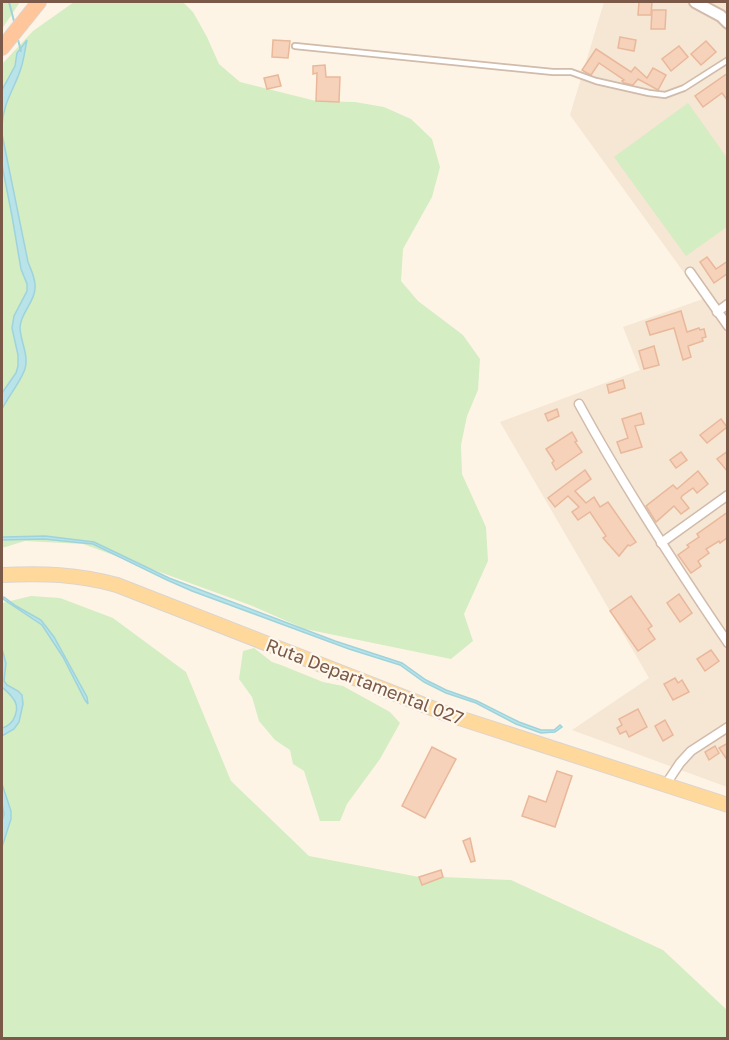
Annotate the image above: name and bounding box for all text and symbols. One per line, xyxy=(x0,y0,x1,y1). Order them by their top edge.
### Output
street label: Ruta Departamental 027 xyxy=(263,633,467,729)

